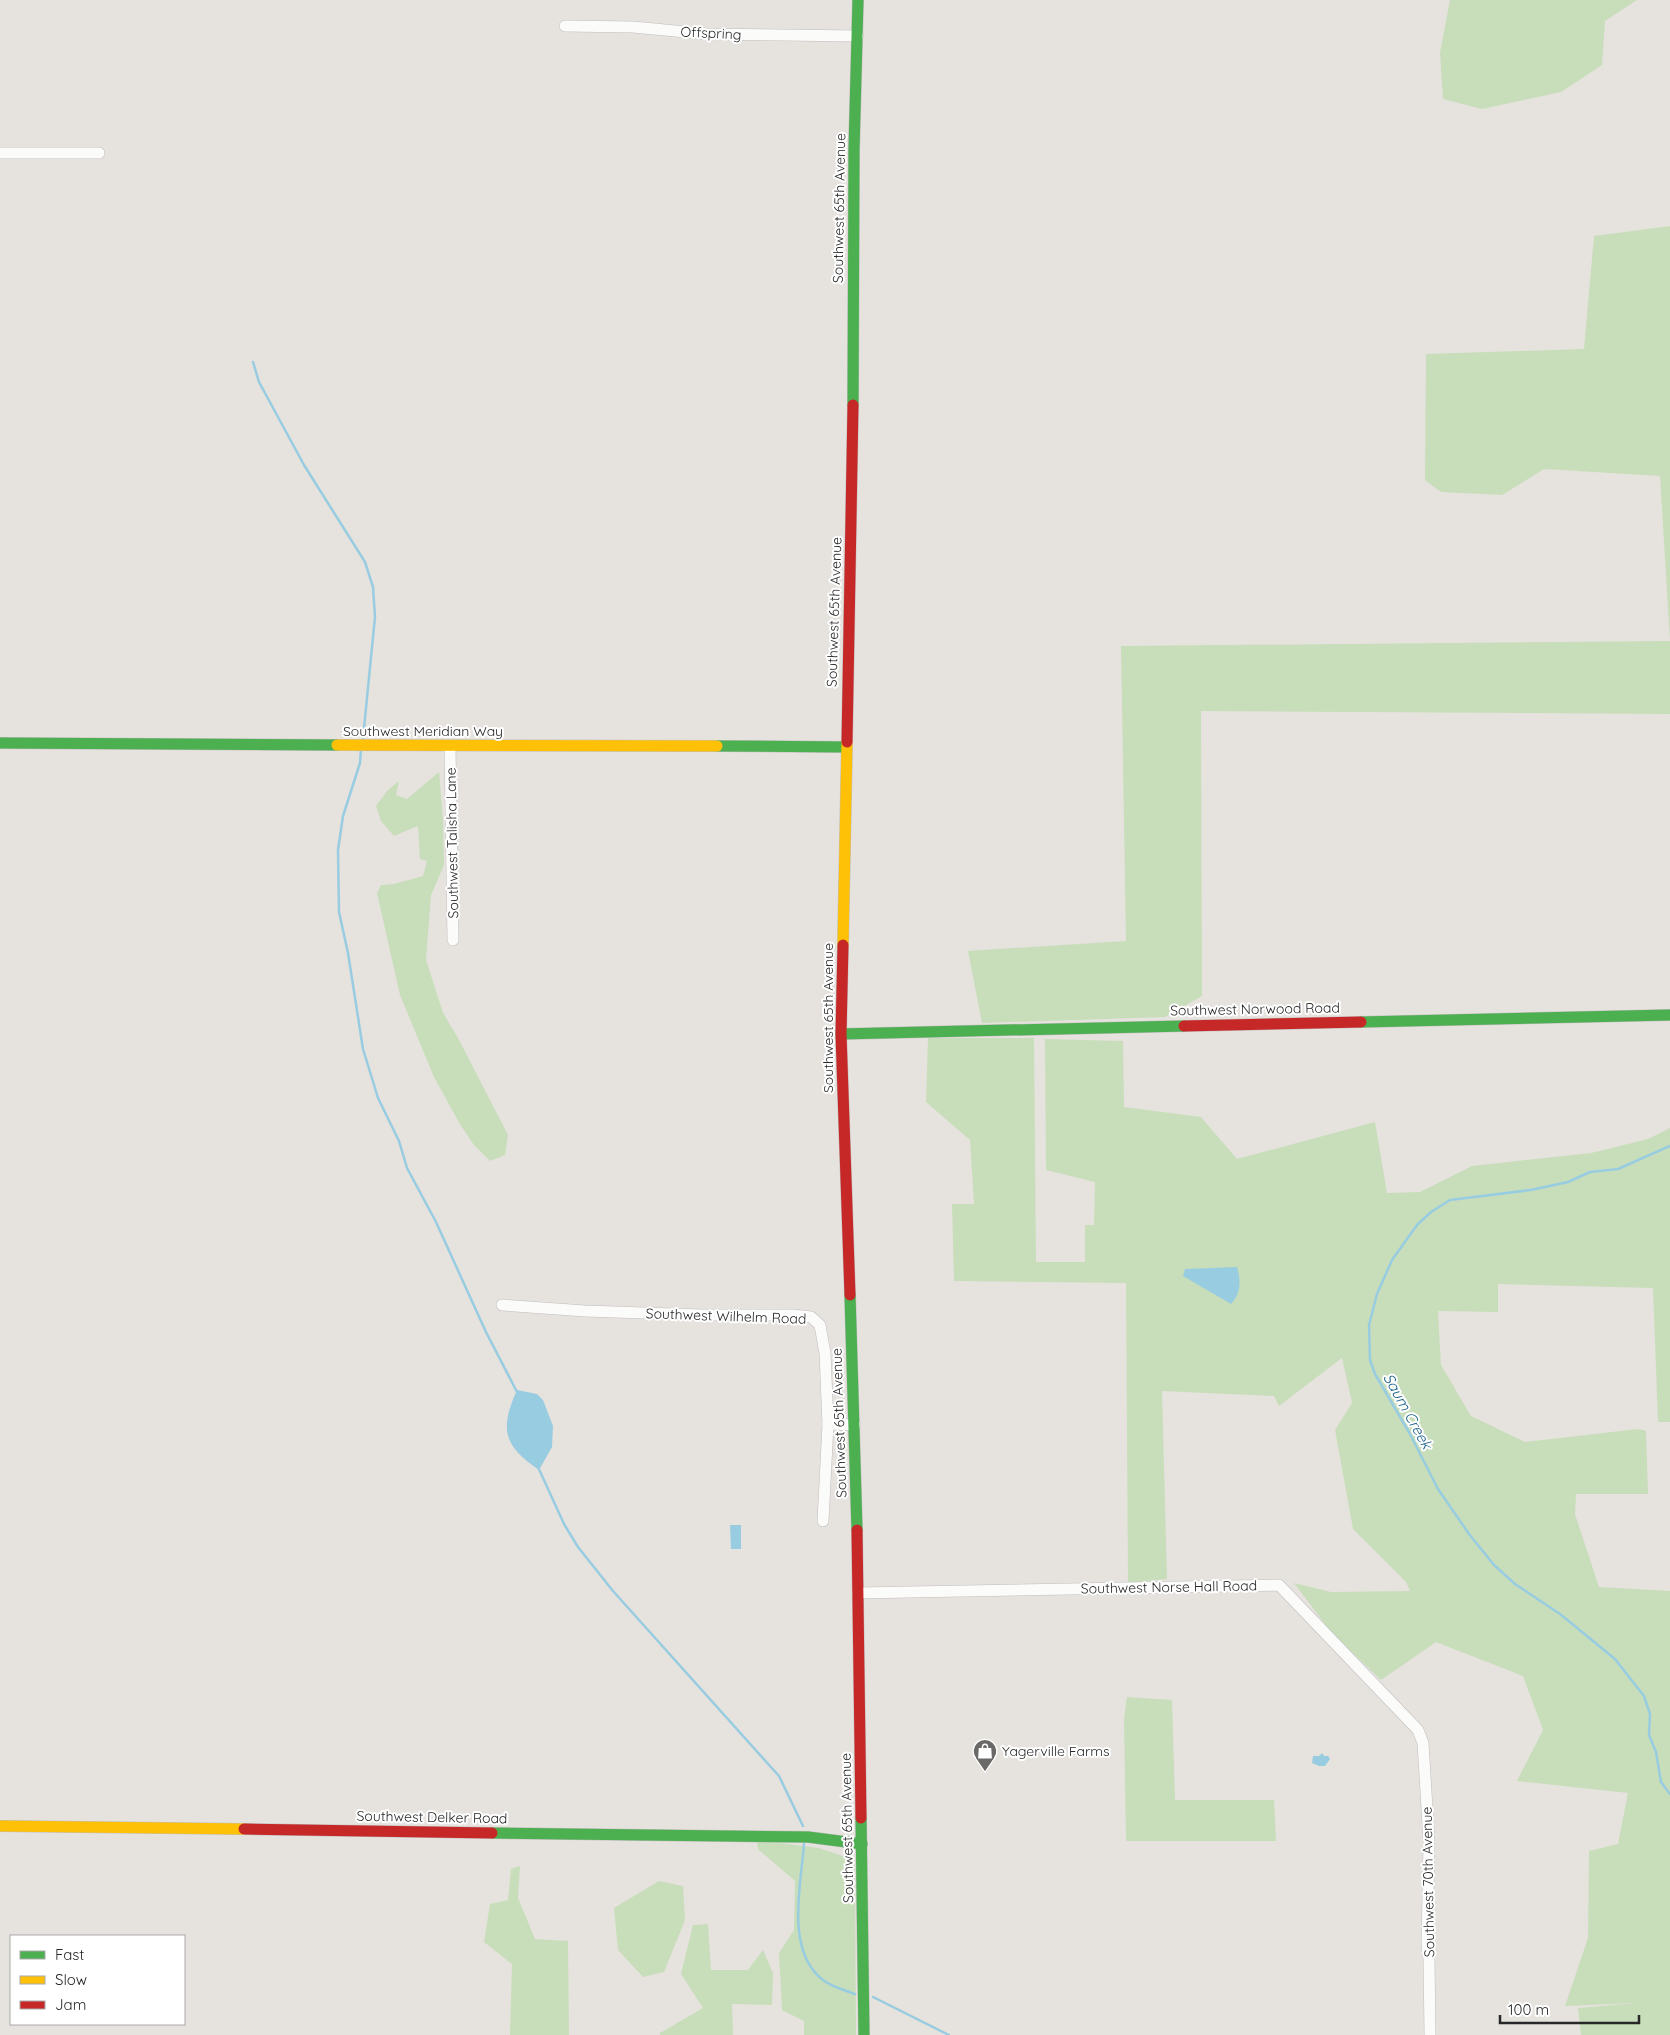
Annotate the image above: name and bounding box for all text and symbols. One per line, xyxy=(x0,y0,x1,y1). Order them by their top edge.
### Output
street label: Offspring xyxy=(680,22,742,44)
street label: Southwest 65th Avenue xyxy=(829,133,849,283)
street label: Southwest 65th Avenue xyxy=(822,537,846,687)
street label: Southwest Meridian Way xyxy=(343,722,503,740)
street label: Southwest Talisha Lane xyxy=(442,767,462,919)
street label: Southwest 65th Avenue xyxy=(819,943,837,1093)
street label: Southwest Norwood Road xyxy=(1170,999,1340,1019)
street label: Southwest Wilhelm Road xyxy=(645,1304,807,1328)
street label: Southwest 65th Avenue xyxy=(827,1348,851,1498)
water label: Saum Creek xyxy=(1379,1370,1438,1454)
street label: Southwest Norse Hall Road xyxy=(1081,1576,1257,1598)
shop icon: Yagerville Farms xyxy=(972,1738,998,1772)
place label: Yagerville Farms xyxy=(1002,1742,1110,1760)
street label: Southwest 65th Avenue xyxy=(837,1753,857,1903)
street label: Southwest Delker Road xyxy=(356,1807,508,1827)
street label: Southwest 70th Avenue xyxy=(1418,1807,1438,1957)
legend xyxy=(10,1935,185,2025)
text: Fast xyxy=(55,1945,84,1964)
text: Slow xyxy=(55,1970,87,1989)
scale bar xyxy=(1500,1992,1639,2024)
text: Jam xyxy=(55,1995,86,2014)
text: 100 m xyxy=(1508,2000,1549,2019)

